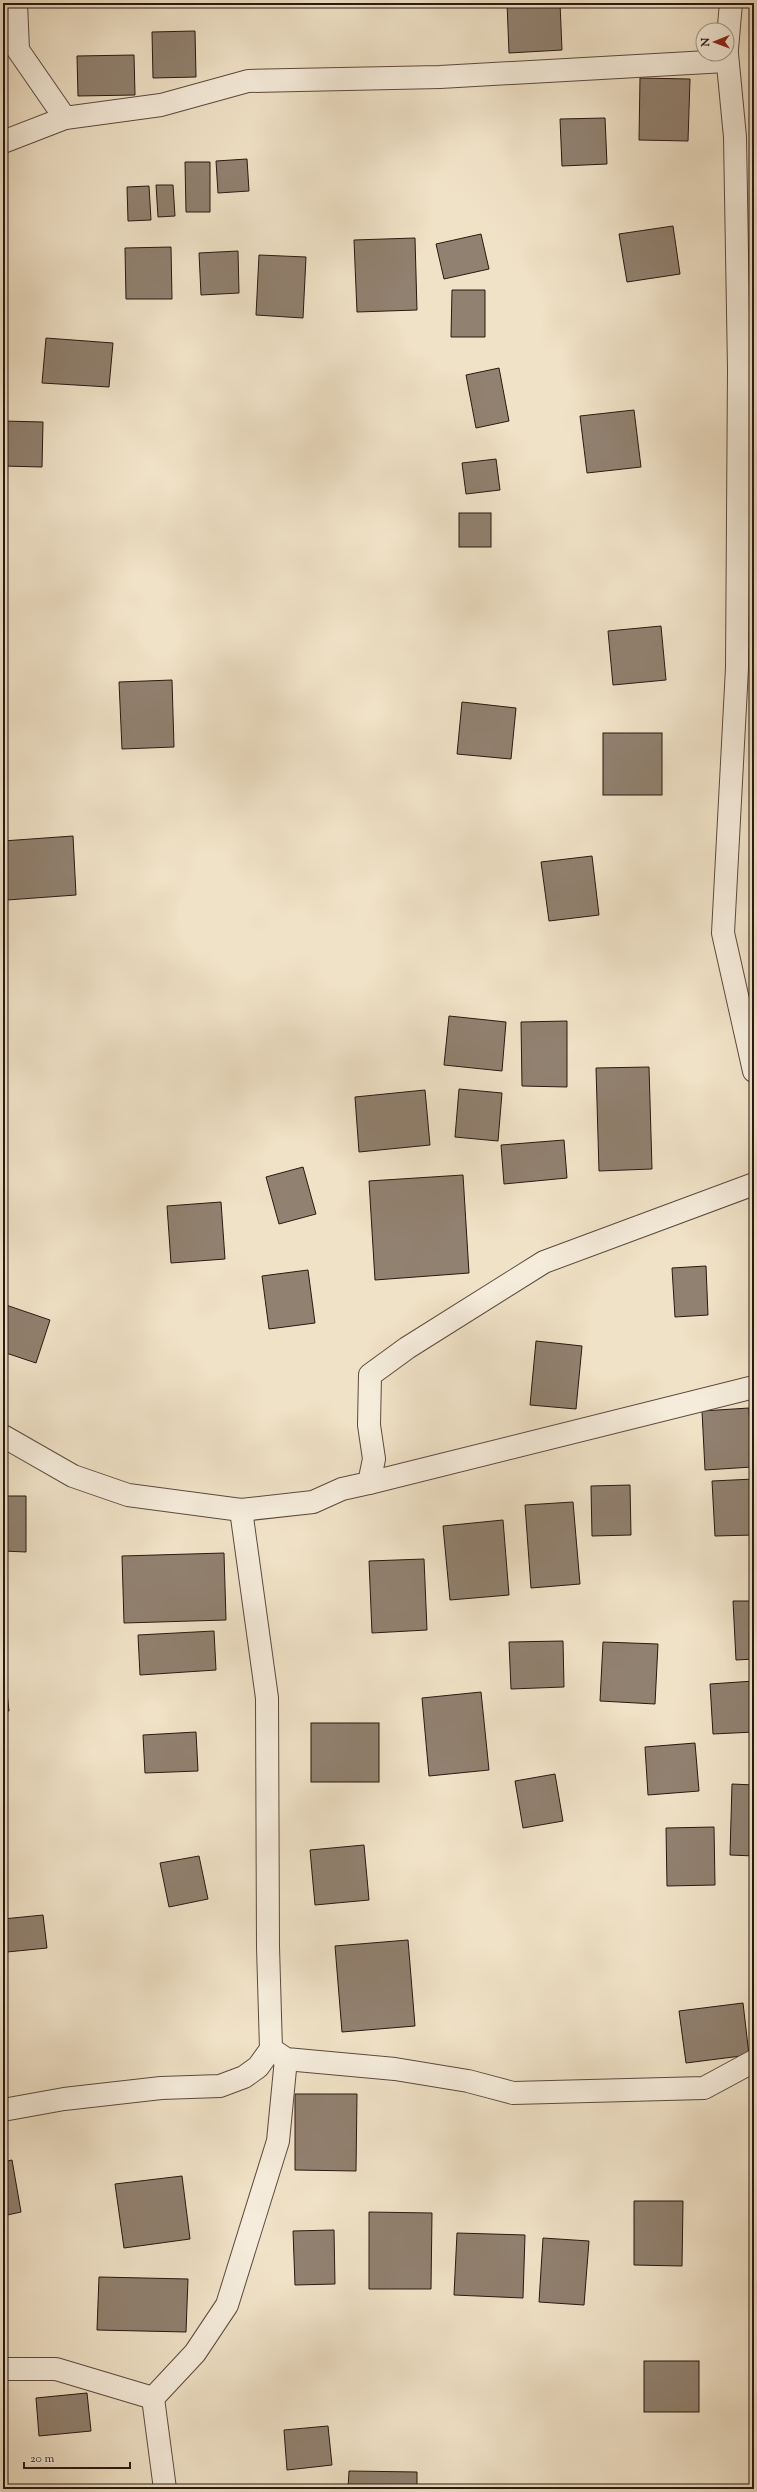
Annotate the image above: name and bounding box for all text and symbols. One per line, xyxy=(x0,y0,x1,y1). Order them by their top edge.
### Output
north arrow xyxy=(695,22,735,62)
text: N xyxy=(698,37,714,48)
scale bar xyxy=(24,2444,130,2470)
text: 20 m xyxy=(30,2450,55,2468)

